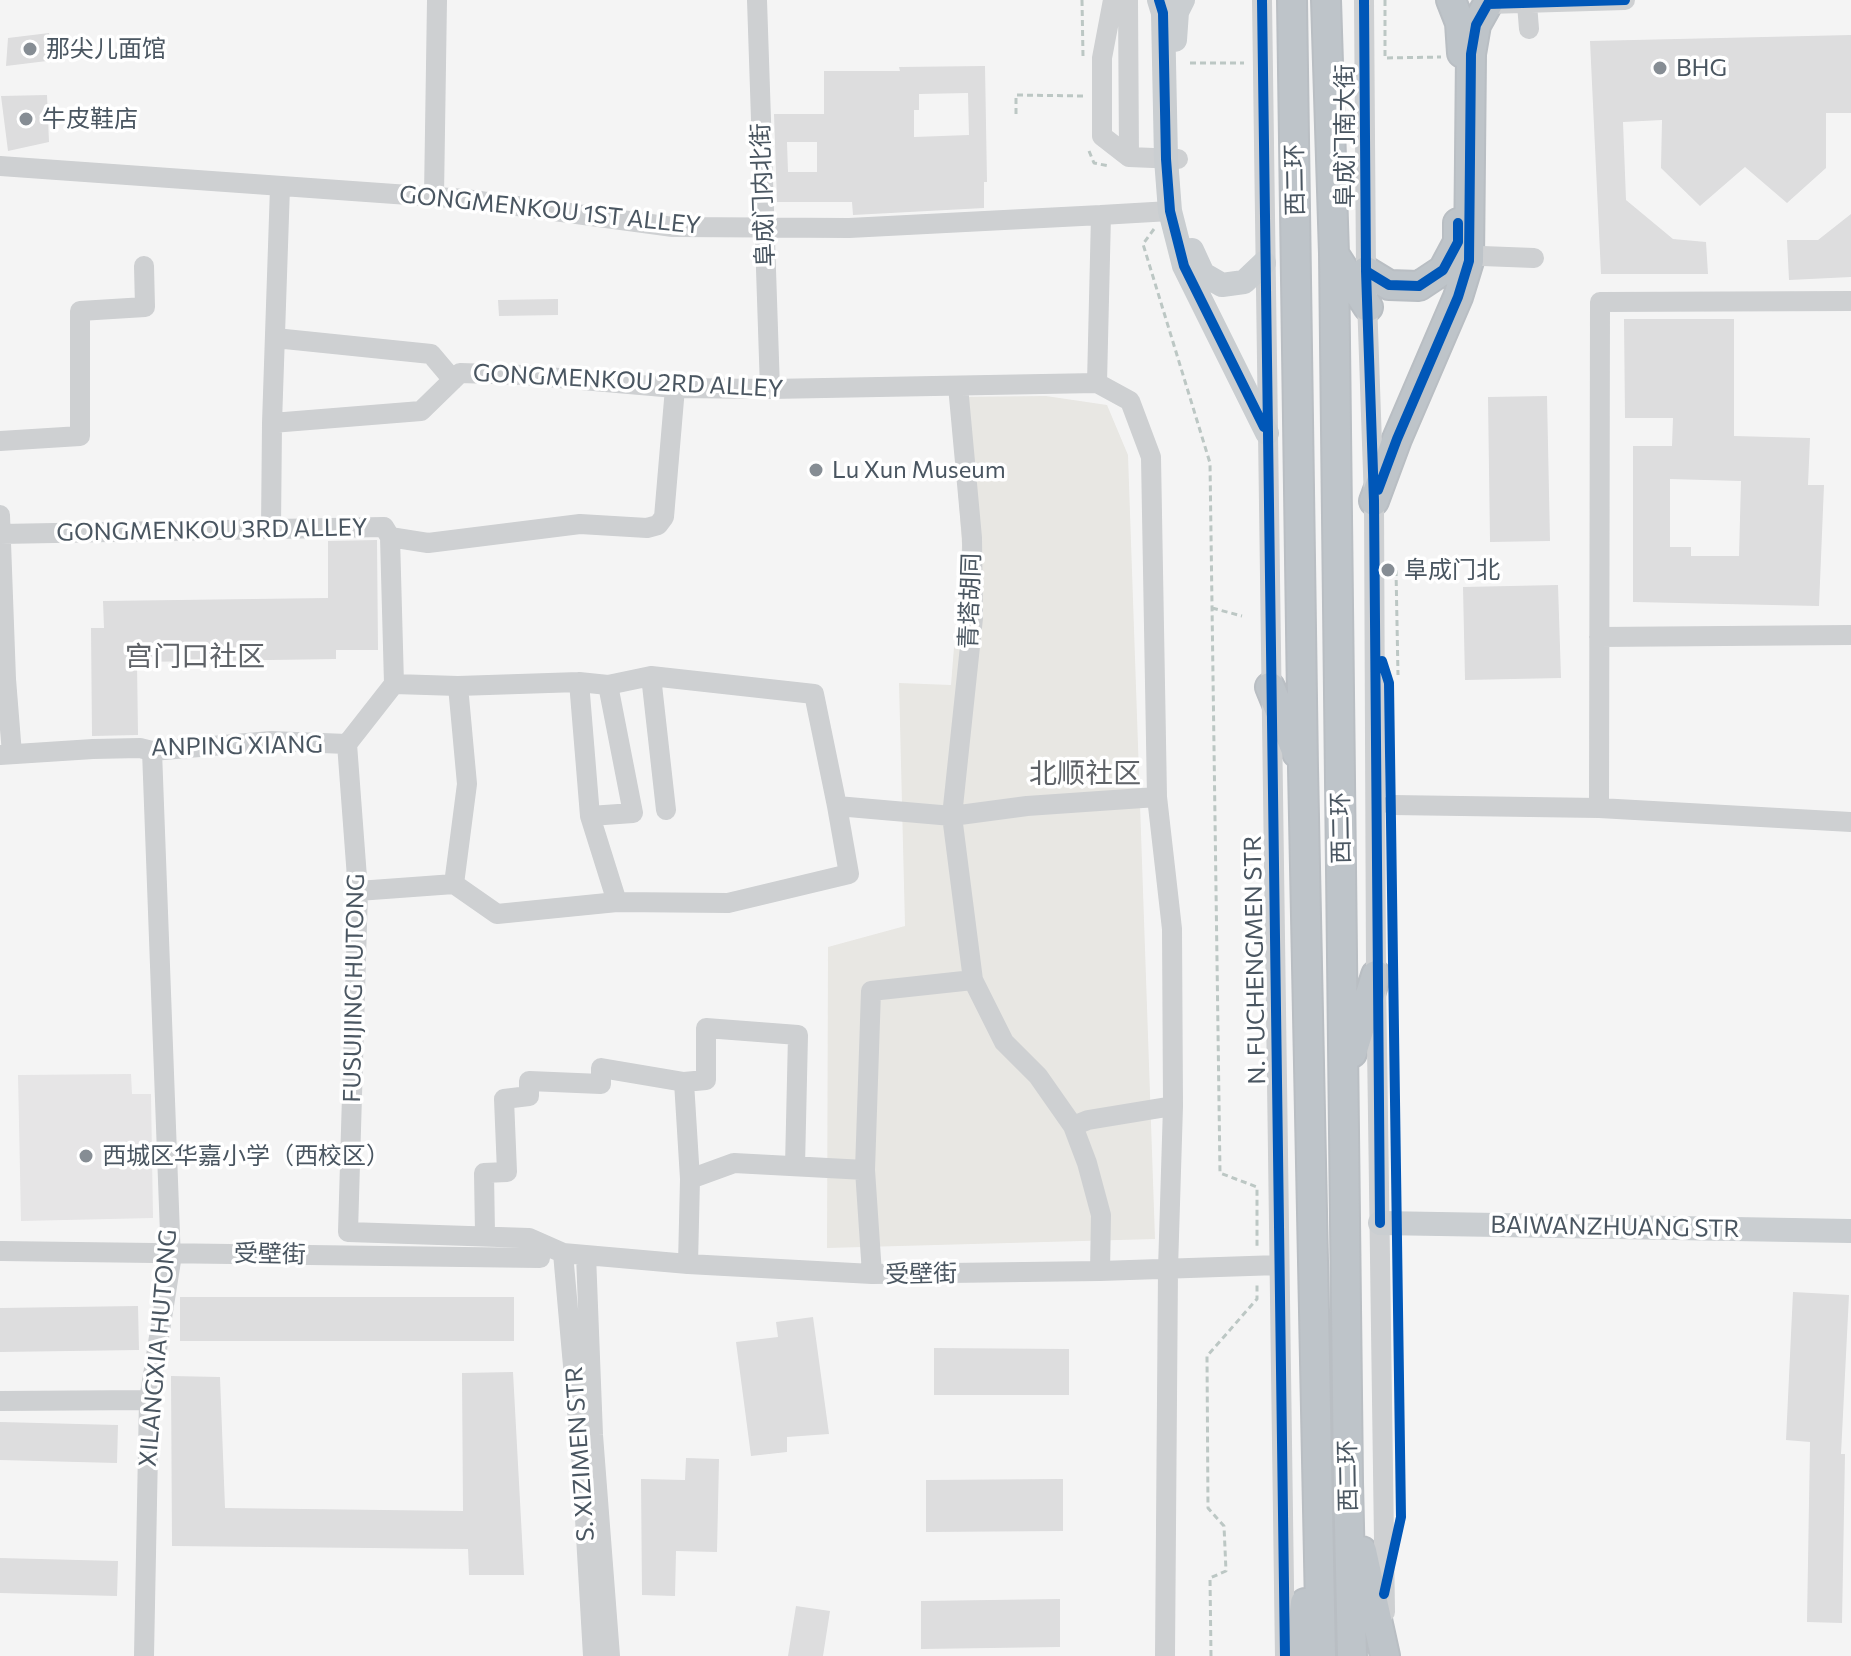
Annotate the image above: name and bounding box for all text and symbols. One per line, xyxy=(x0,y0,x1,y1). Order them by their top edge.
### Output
place label: 那尖儿面馆 xyxy=(46,35,166,63)
marker: 那尖儿面馆 xyxy=(21,40,39,58)
place label: BHG xyxy=(1676,54,1727,82)
marker: BHG xyxy=(1651,59,1669,77)
street label: 阜成门南大街 xyxy=(1331,64,1359,208)
place label: 牛皮鞋店 xyxy=(42,105,138,133)
marker: 牛皮鞋店 xyxy=(17,110,35,128)
street label: 阜成门内北街 xyxy=(746,123,780,267)
street label: 西二环 xyxy=(1280,144,1310,216)
street label: GONGMENKOU 1ST ALLEY xyxy=(398,180,702,240)
street label: GONGMENKOU 2RD ALLEY xyxy=(472,358,784,404)
place label: Lu Xun Museum xyxy=(832,456,1006,484)
marker: Lu Xun Museum xyxy=(807,461,825,479)
street label: GONGMENKOU 3RD ALLEY xyxy=(56,513,368,547)
street label: 青塔胡同 xyxy=(954,553,986,649)
place label: 阜成门北 xyxy=(1404,556,1500,584)
marker: 阜成门北 xyxy=(1379,561,1397,579)
district label: 宫门口社区 xyxy=(125,640,265,674)
street label: ANPING XIANG xyxy=(151,730,323,762)
district label: 北顺社区 xyxy=(1029,757,1141,791)
street label: 西二环 xyxy=(1326,792,1356,864)
street label: N. FUCHENGMEN STR xyxy=(1238,835,1272,1085)
street label: FUSUIJING HUTONG xyxy=(338,873,370,1103)
place label: 西城区华嘉小学（西校区） xyxy=(102,1142,390,1170)
marker: 西城区华嘉小学（西校区） xyxy=(77,1147,95,1165)
street label: BAIWANZHUANG STR xyxy=(1490,1210,1740,1244)
street label: XILANGXIA HUTONG xyxy=(133,1228,183,1468)
street label: 受壁街 xyxy=(234,1239,306,1269)
street label: 受壁街 xyxy=(885,1259,957,1289)
street label: S. XIZIMEN STR xyxy=(560,1366,600,1542)
street label: 西二环 xyxy=(1333,1440,1363,1512)

